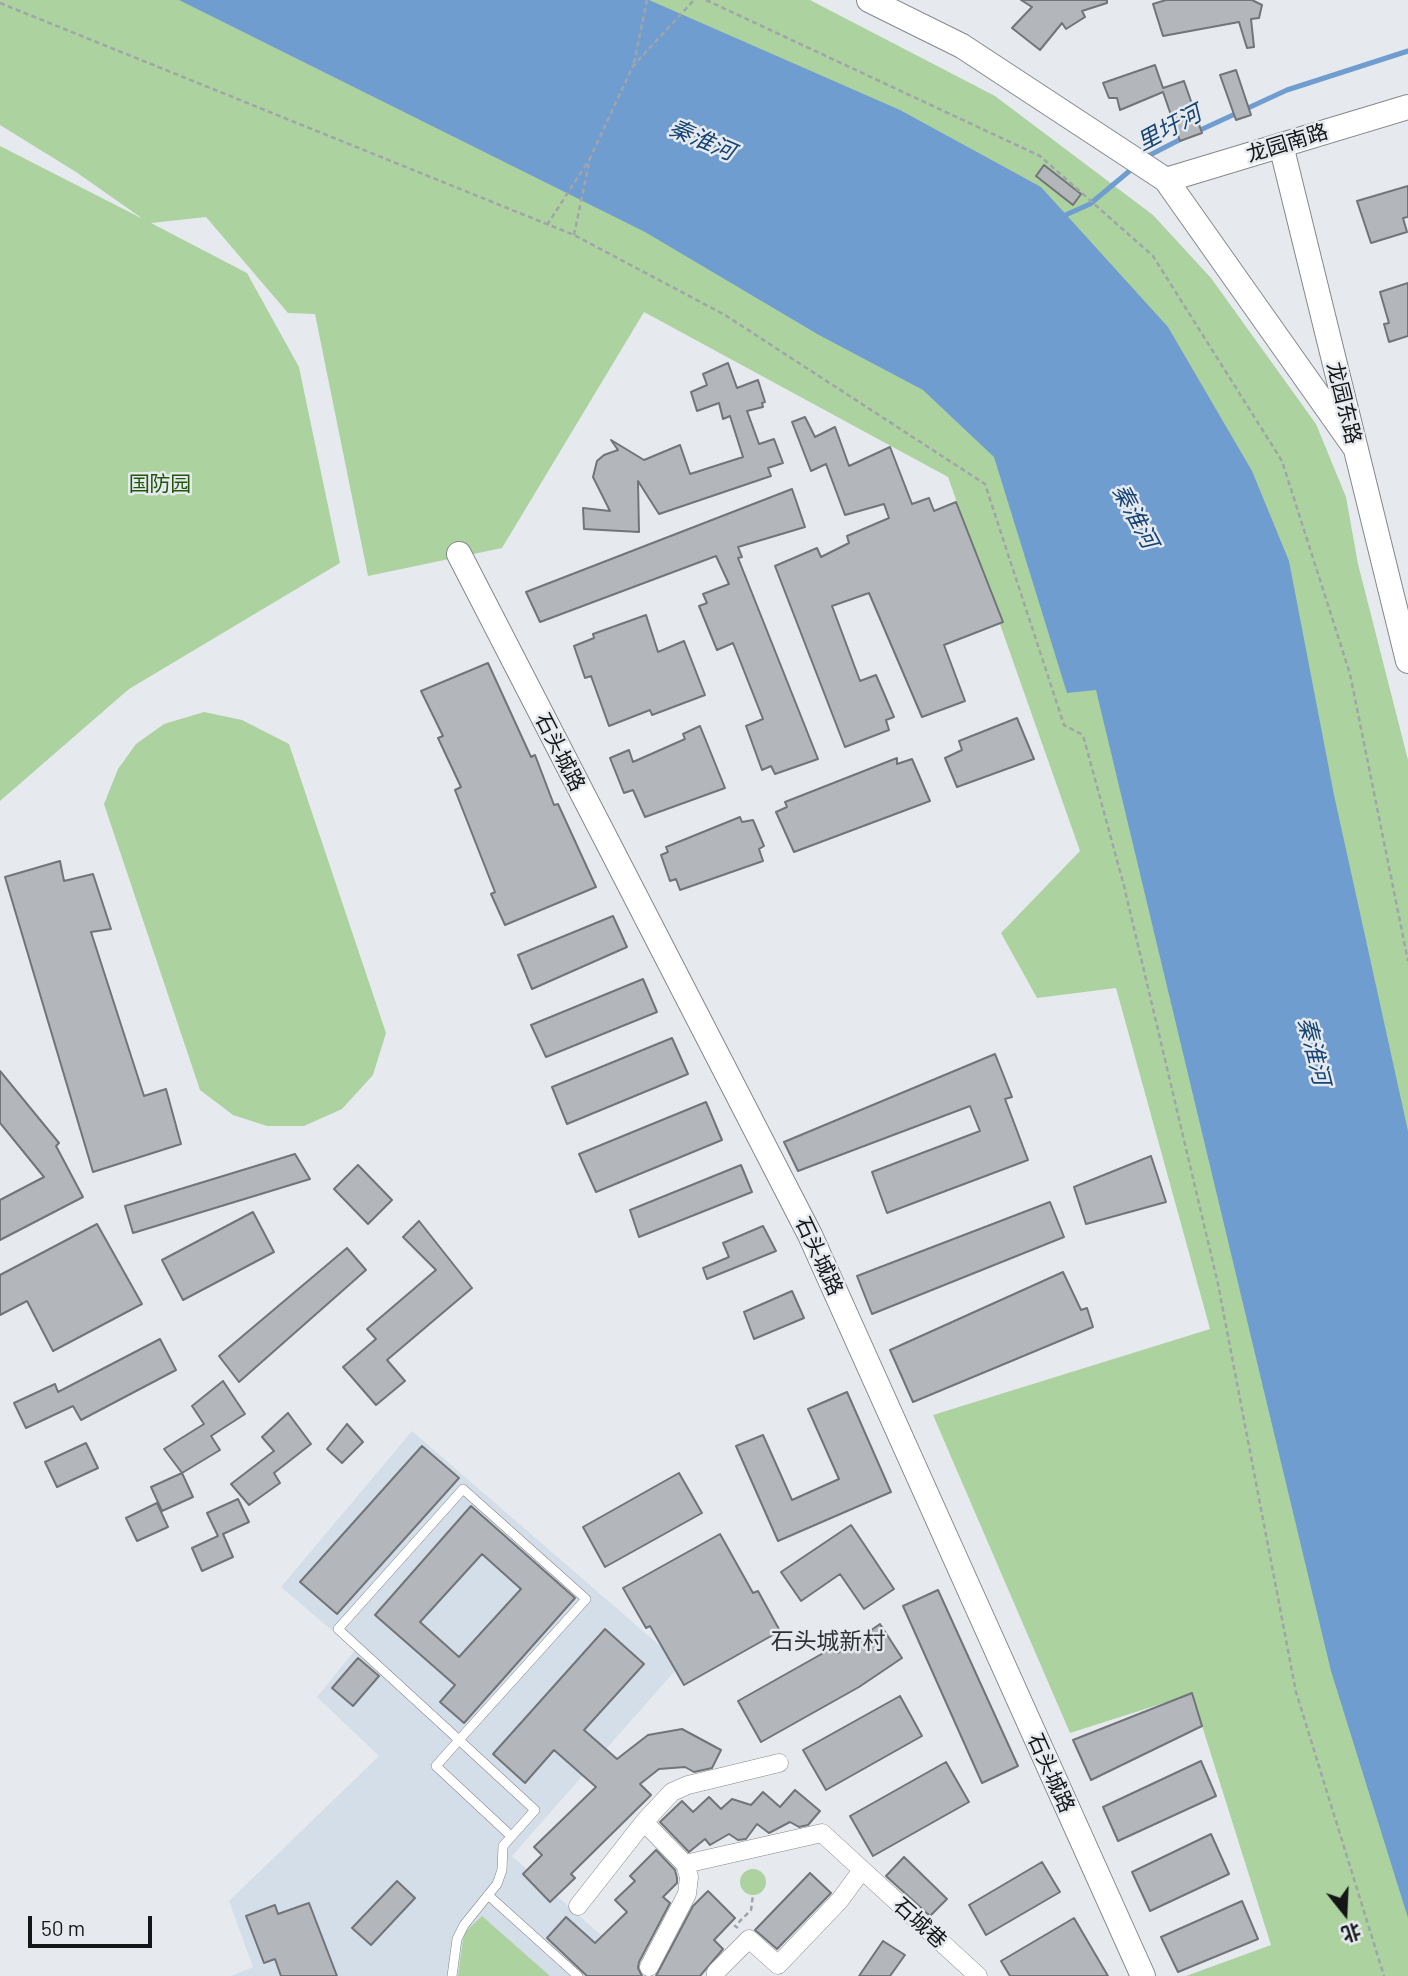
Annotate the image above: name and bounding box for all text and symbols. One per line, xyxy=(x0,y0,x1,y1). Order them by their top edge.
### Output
water label: 里圩河 xyxy=(1132,100,1206,156)
water label: 秦淮河 xyxy=(665,114,739,166)
street label: 龙园南路 xyxy=(1243,119,1331,167)
street label: 龙园东路 xyxy=(1322,359,1366,447)
park label: 国防园 xyxy=(129,471,191,497)
water label: 秦淮河 xyxy=(1107,479,1163,553)
street label: 石头城路 xyxy=(530,709,590,795)
water label: 秦淮河 xyxy=(1292,1014,1336,1088)
street label: 石头城路 xyxy=(790,1213,848,1299)
district label: 石头城新村 xyxy=(771,1627,885,1655)
street label: 石头城路 xyxy=(1022,1730,1080,1816)
north arrow xyxy=(1310,1878,1380,1948)
street label: 石城巷 xyxy=(888,1893,952,1953)
scale bar xyxy=(32,1902,156,1946)
text: 50 m xyxy=(41,1915,85,1940)
text: 北 xyxy=(1339,1920,1364,1947)

